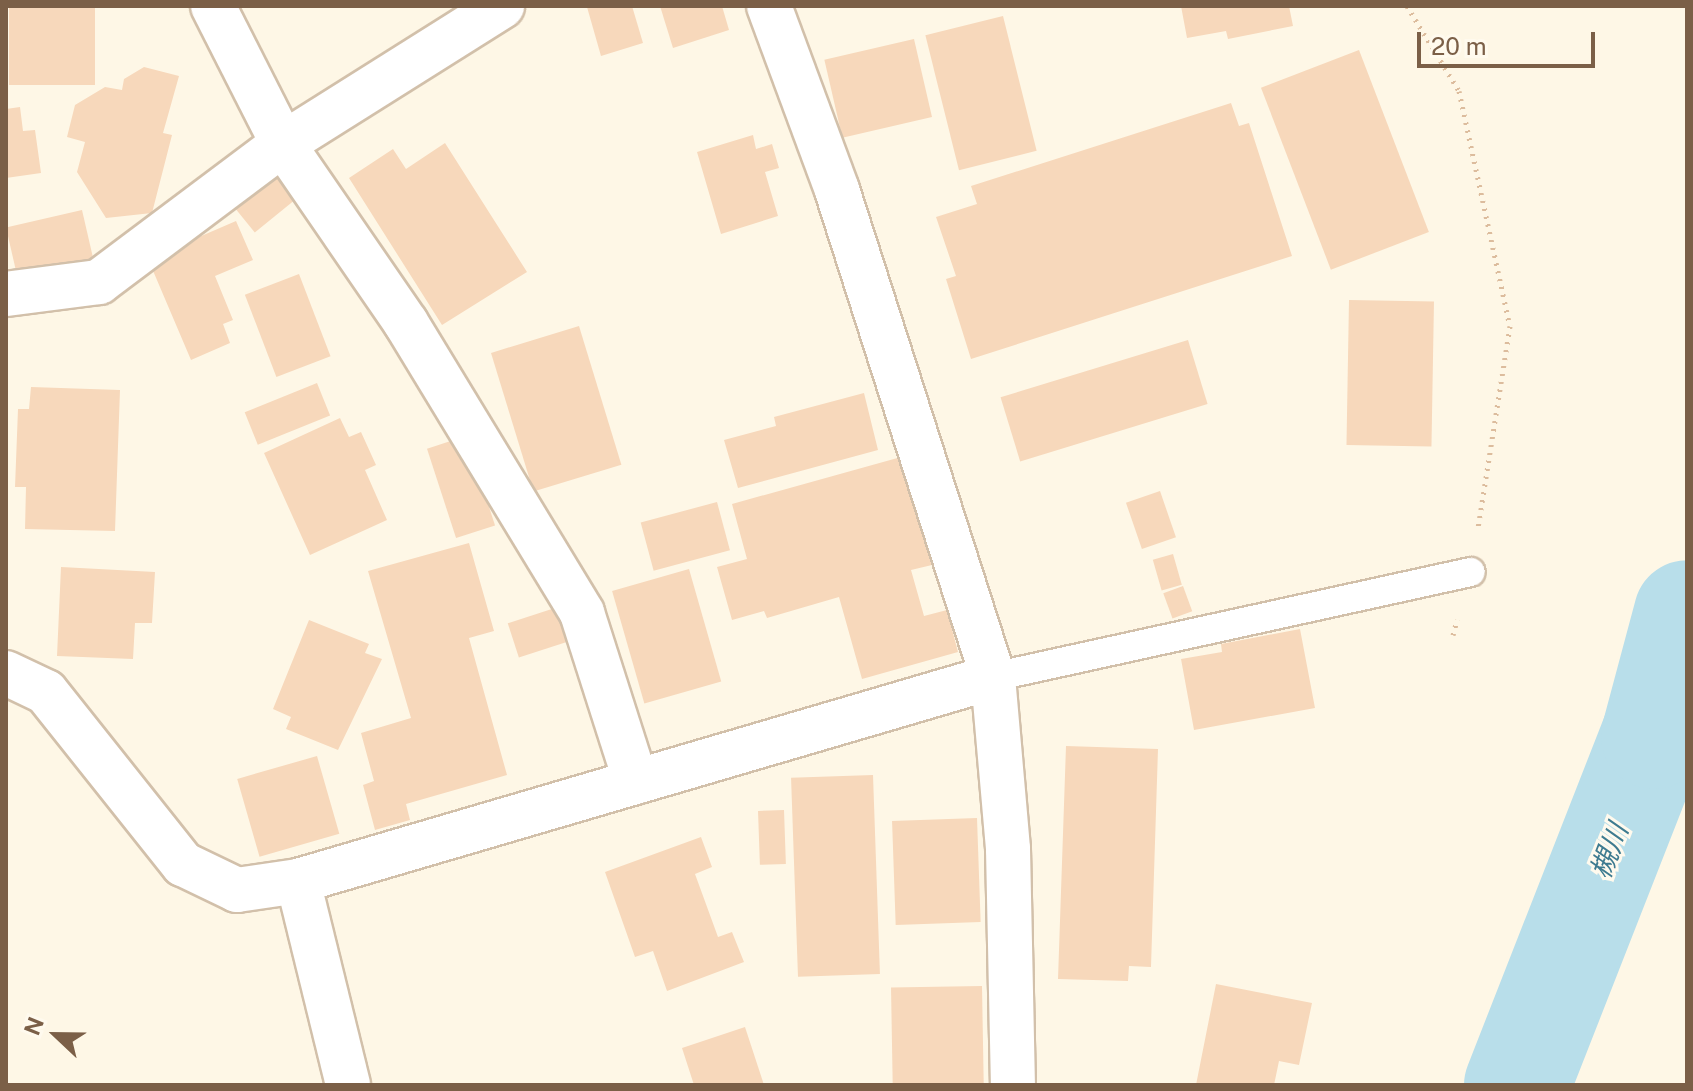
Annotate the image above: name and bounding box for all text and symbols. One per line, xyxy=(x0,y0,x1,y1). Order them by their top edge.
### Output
scale bar xyxy=(1421,16,1599,66)
text: 20 m xyxy=(1431,32,1487,60)
water label: 槻川 xyxy=(1583,819,1635,883)
north arrow xyxy=(16,995,96,1075)
text: N xyxy=(18,1013,49,1039)

